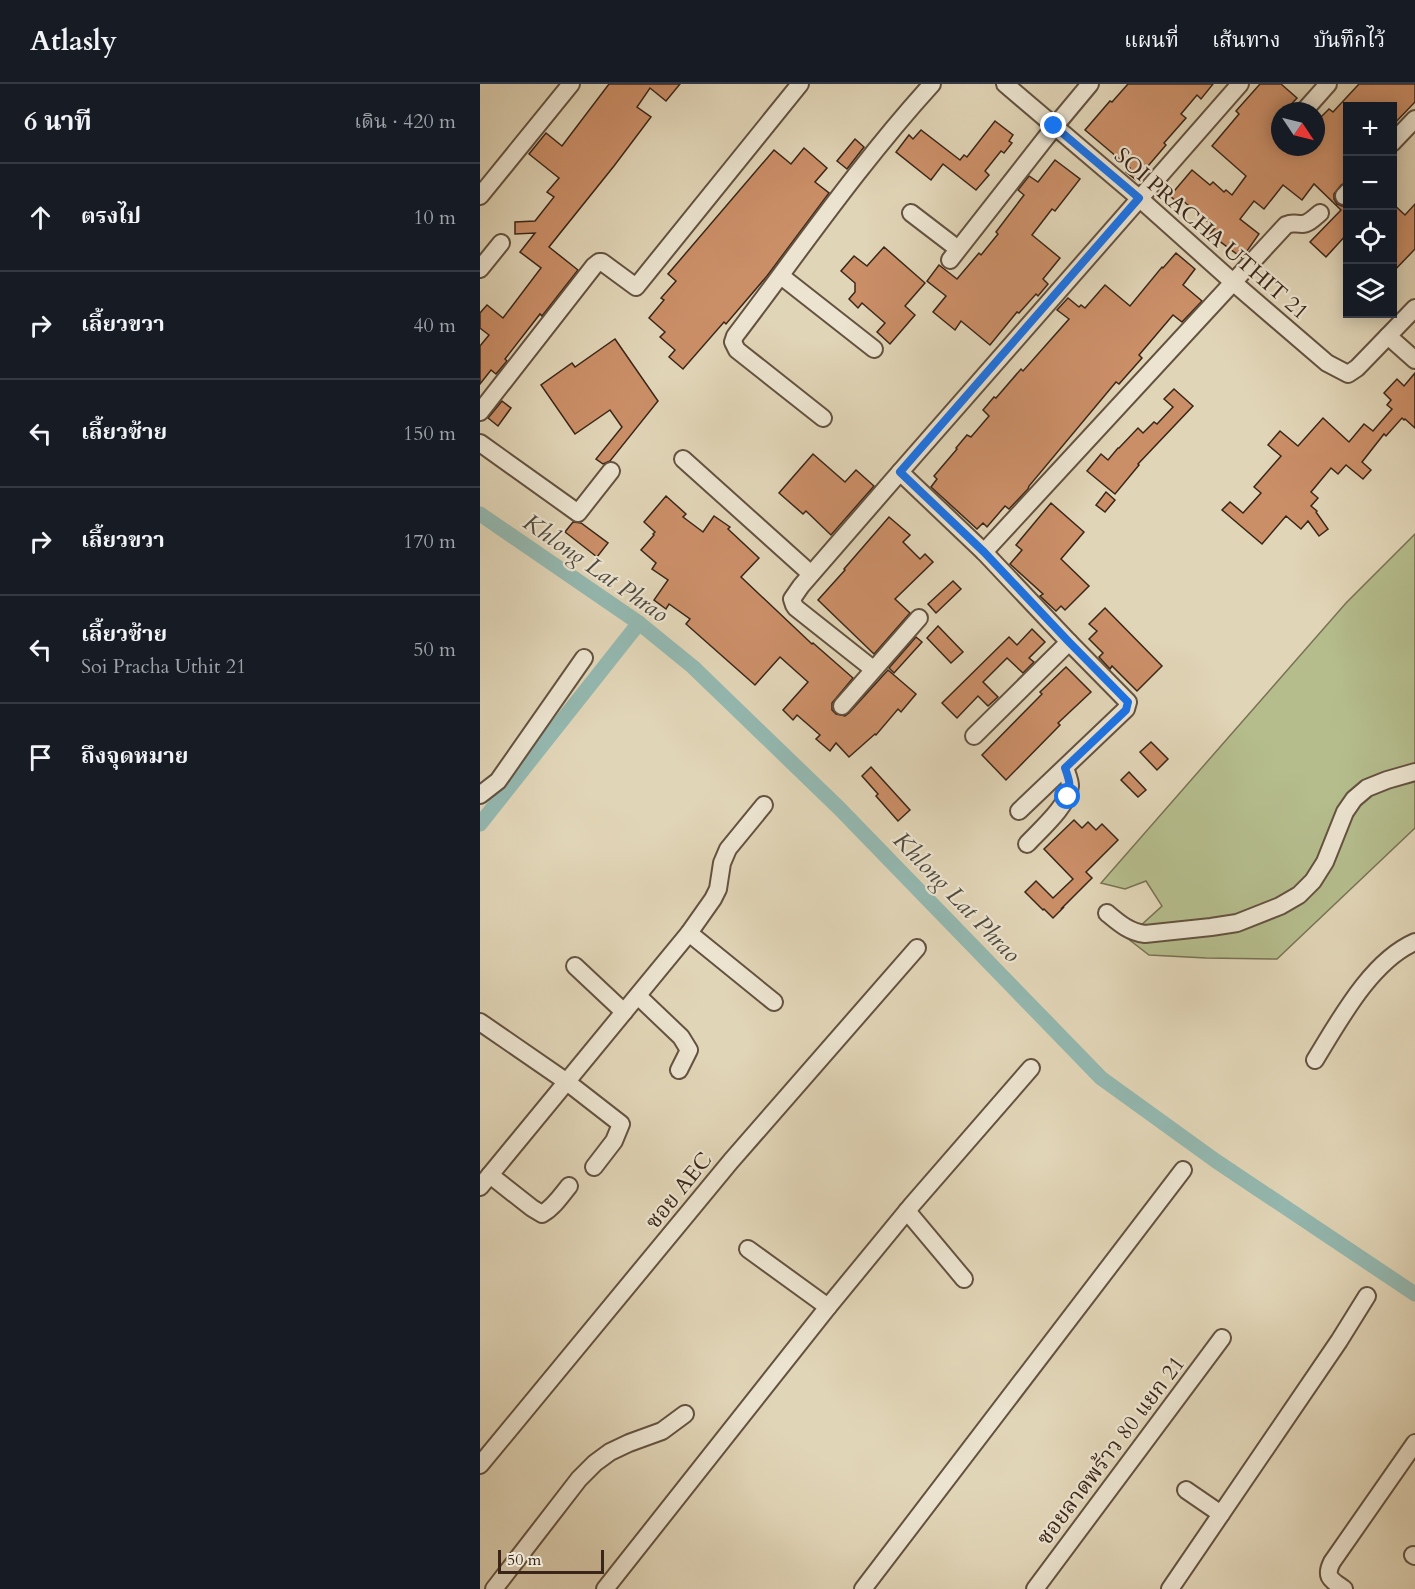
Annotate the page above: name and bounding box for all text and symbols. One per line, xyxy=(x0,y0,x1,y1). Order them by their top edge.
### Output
text: Atlasly xyxy=(30,22,117,60)
text: แผนที่ xyxy=(1124,26,1179,55)
text: เส้นทาง xyxy=(1212,26,1280,55)
text: บันทึกไว้ xyxy=(1313,26,1385,55)
north arrow xyxy=(1271,102,1325,156)
map controls xyxy=(1343,102,1397,318)
button: + xyxy=(1343,102,1397,156)
text: 6 นาที xyxy=(24,104,92,139)
text: เดิน · 420 m xyxy=(354,108,456,135)
route end xyxy=(1040,112,1066,138)
street label: SOI PRACHA UTHIT 21 xyxy=(1108,141,1315,327)
button: − xyxy=(1343,156,1397,210)
icon: ahead xyxy=(24,201,57,234)
text: ตรงไป xyxy=(81,201,141,231)
text: 10 m xyxy=(413,204,456,231)
button: locate xyxy=(1343,210,1397,264)
button: layers xyxy=(1343,264,1397,318)
icon: right xyxy=(24,309,57,342)
text: เลี้ยวขวา xyxy=(81,309,165,339)
text: 40 m xyxy=(413,312,456,339)
icon: left xyxy=(24,417,57,450)
text: เลี้ยวซ้าย xyxy=(81,417,167,447)
text: 150 m xyxy=(403,420,456,447)
water label: Khlong Lat Phrao xyxy=(516,506,675,631)
icon: right xyxy=(24,525,57,558)
text: เลี้ยวขวา xyxy=(81,525,165,555)
text: 170 m xyxy=(403,528,456,555)
text: เลี้ยวซ้าย xyxy=(81,619,167,649)
icon: left xyxy=(24,633,57,666)
text: 50 m xyxy=(413,636,456,663)
text: Soi Pracha Uthit 21 xyxy=(81,653,246,680)
icon: arrive xyxy=(24,741,57,774)
text: ถึงจุดหมาย xyxy=(81,741,188,771)
route start xyxy=(1054,783,1080,809)
water label: Khlong Lat Phrao xyxy=(886,825,1028,970)
street label: ซอย AEC xyxy=(638,1146,719,1236)
street label: ซอยลาดพร้าว 80 แยก 21 xyxy=(1030,1350,1192,1551)
scale bar xyxy=(498,1547,604,1574)
text: 50 m xyxy=(507,1549,541,1571)

